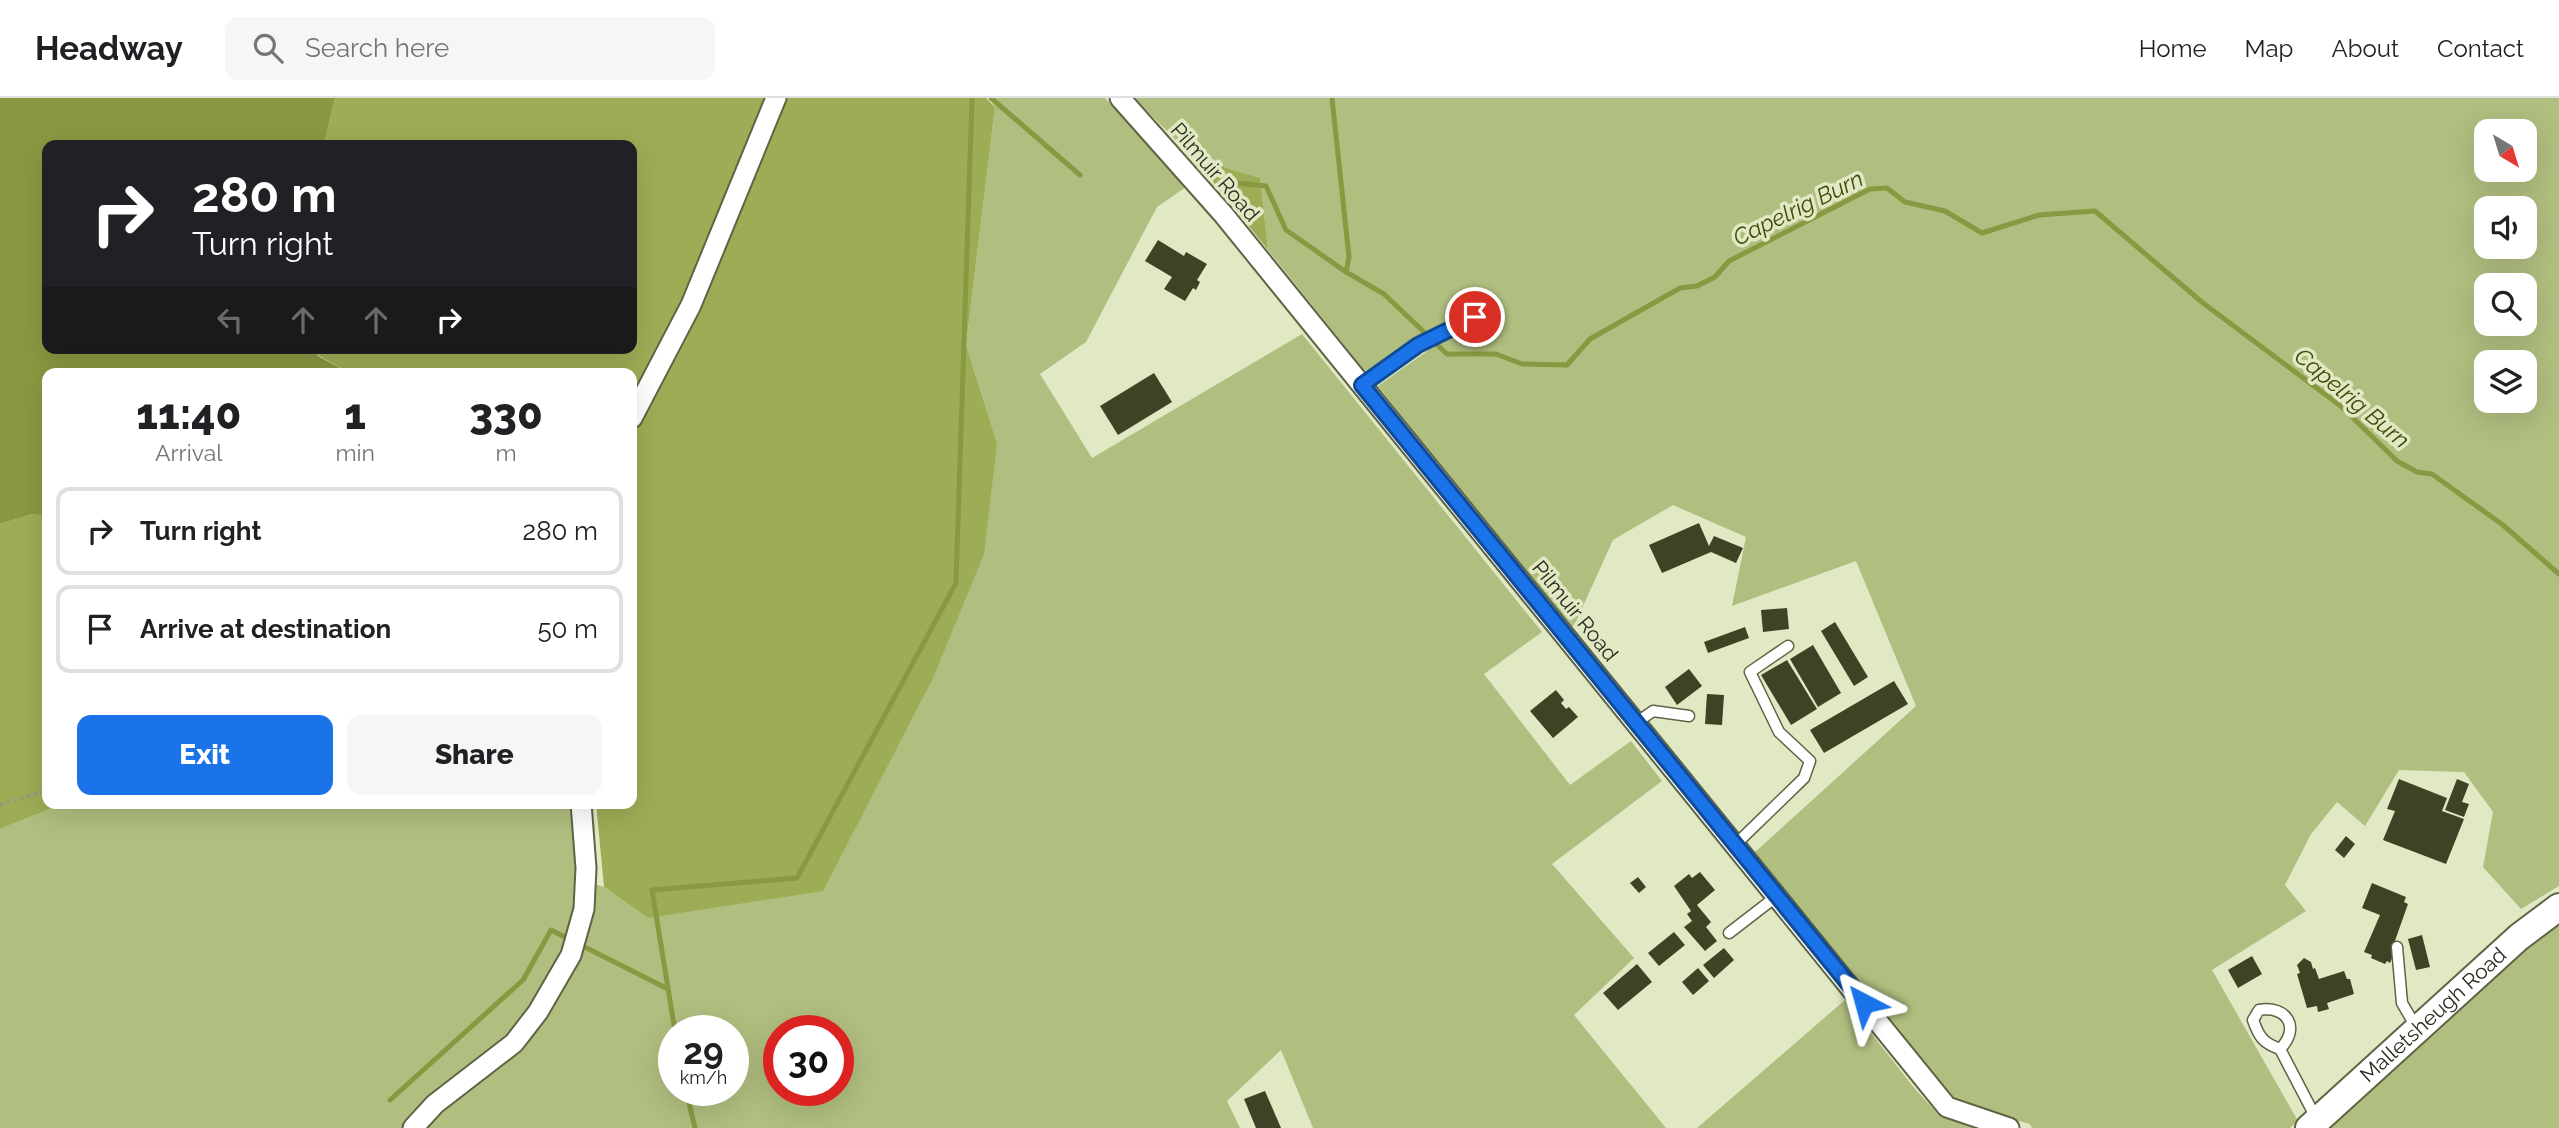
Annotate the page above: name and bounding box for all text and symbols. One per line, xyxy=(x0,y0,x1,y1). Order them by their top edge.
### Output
search box xyxy=(225,17,715,80)
text: Headway xyxy=(35,29,183,68)
icon: search xyxy=(249,29,287,67)
text: Search here xyxy=(305,33,449,63)
text: Home xyxy=(2139,34,2207,63)
text: Map xyxy=(2245,34,2293,63)
text: About xyxy=(2331,34,2399,63)
text: Contact xyxy=(2437,34,2524,63)
street label: Pilmuir Road xyxy=(1166,117,1265,226)
north arrow xyxy=(2474,119,2538,182)
map controls xyxy=(2474,119,2537,413)
water label: Capelrig Burn xyxy=(1728,164,1867,251)
text: 280 m xyxy=(192,166,337,223)
icon: right xyxy=(77,168,168,259)
button: sound xyxy=(2474,196,2537,259)
text: Turn right xyxy=(192,225,333,262)
button: search xyxy=(2474,273,2537,336)
pin xyxy=(1445,287,1505,347)
icon: arrive xyxy=(1456,298,1494,336)
icon: left xyxy=(211,301,249,339)
icon: ahead xyxy=(284,301,322,339)
icon: ahead xyxy=(357,301,395,339)
icon: right xyxy=(430,301,468,339)
water label: Capelrig Burn xyxy=(2289,342,2415,453)
button: layers xyxy=(2474,350,2537,413)
text: 11:40 xyxy=(136,390,241,439)
text: 1 xyxy=(344,390,366,439)
text: 330 xyxy=(469,390,543,439)
text: Arrival xyxy=(155,439,222,466)
text: min xyxy=(335,439,375,466)
text: m xyxy=(495,439,517,466)
icon: right xyxy=(81,512,119,550)
text: Turn right xyxy=(140,516,261,546)
text: 280 m xyxy=(523,516,598,546)
street label: Pilmuir Road xyxy=(1527,555,1624,666)
icon: arrive xyxy=(81,610,119,648)
text: Arrive at destination xyxy=(140,614,391,644)
text: 50 m xyxy=(537,614,598,644)
button: Exit xyxy=(77,715,333,795)
button: Share xyxy=(347,715,602,795)
street label: Malletsheugh Road xyxy=(2355,942,2511,1087)
position arrow xyxy=(1827,966,1901,1040)
speed limit sign: 30 xyxy=(763,1015,854,1106)
text: 29 xyxy=(683,1031,724,1072)
text: km/h xyxy=(680,1067,727,1088)

